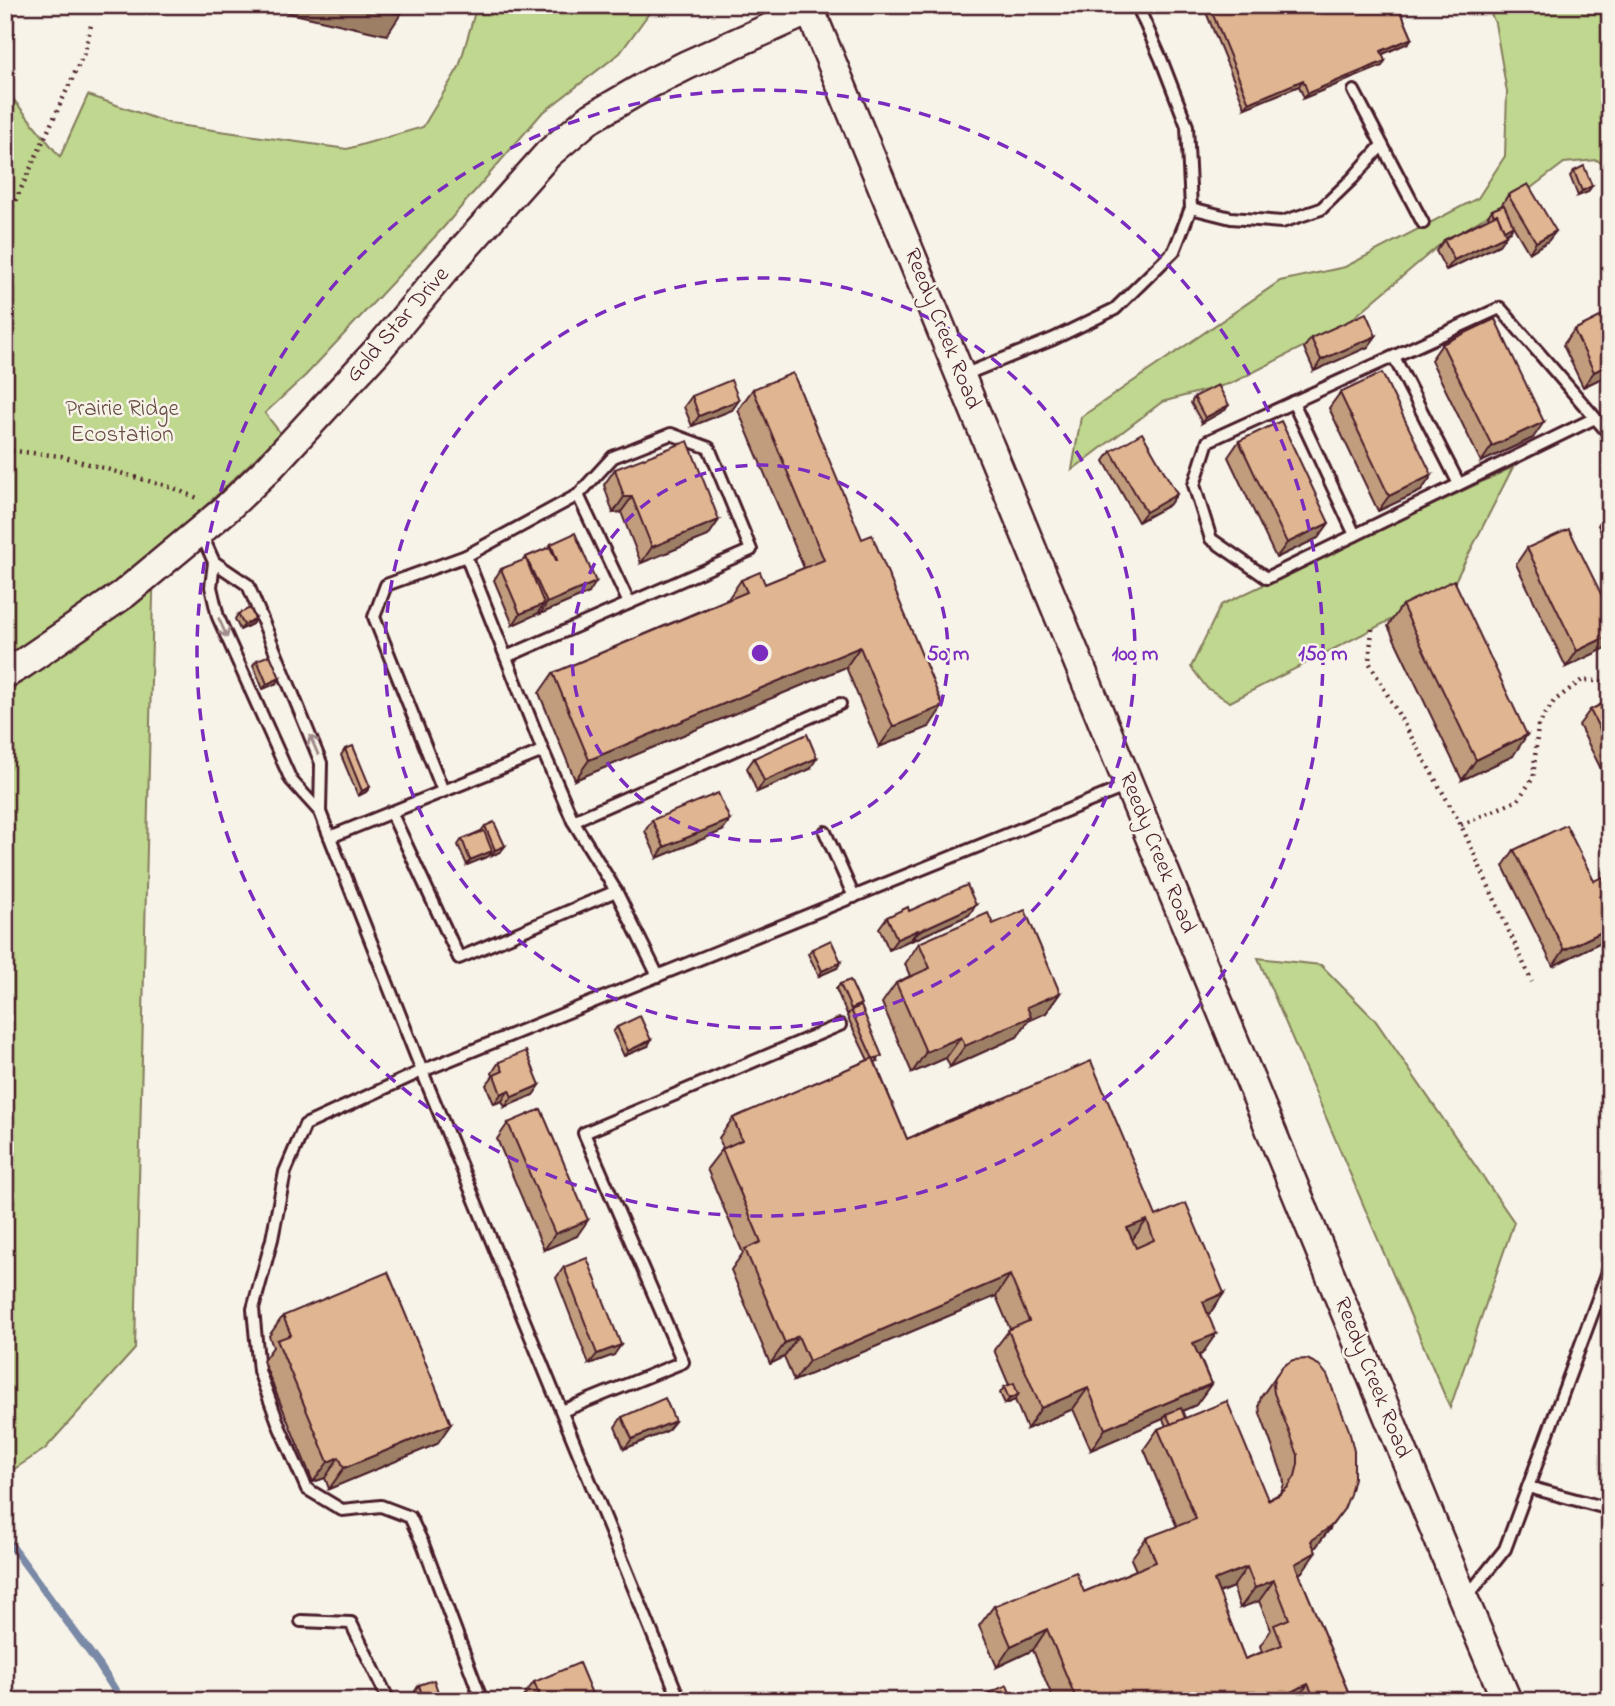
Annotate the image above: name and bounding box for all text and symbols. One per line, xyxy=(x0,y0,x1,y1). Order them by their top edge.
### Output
street label: Reedy Creek Road xyxy=(893,244,989,415)
street label: Gold Star Drive xyxy=(338,259,458,390)
park label: Prairie Ridge Ecostation xyxy=(65,393,179,452)
one-way arrow xyxy=(217,617,230,639)
text: 50 m xyxy=(927,640,969,670)
text: 100 m xyxy=(1112,640,1158,670)
text: 150 m xyxy=(1298,640,1348,670)
centre of rings xyxy=(748,641,772,665)
one-way arrow xyxy=(307,734,320,756)
street label: Reedy Creek Road xyxy=(1108,768,1204,939)
street label: Reedy Creek Road xyxy=(1323,1293,1419,1464)

